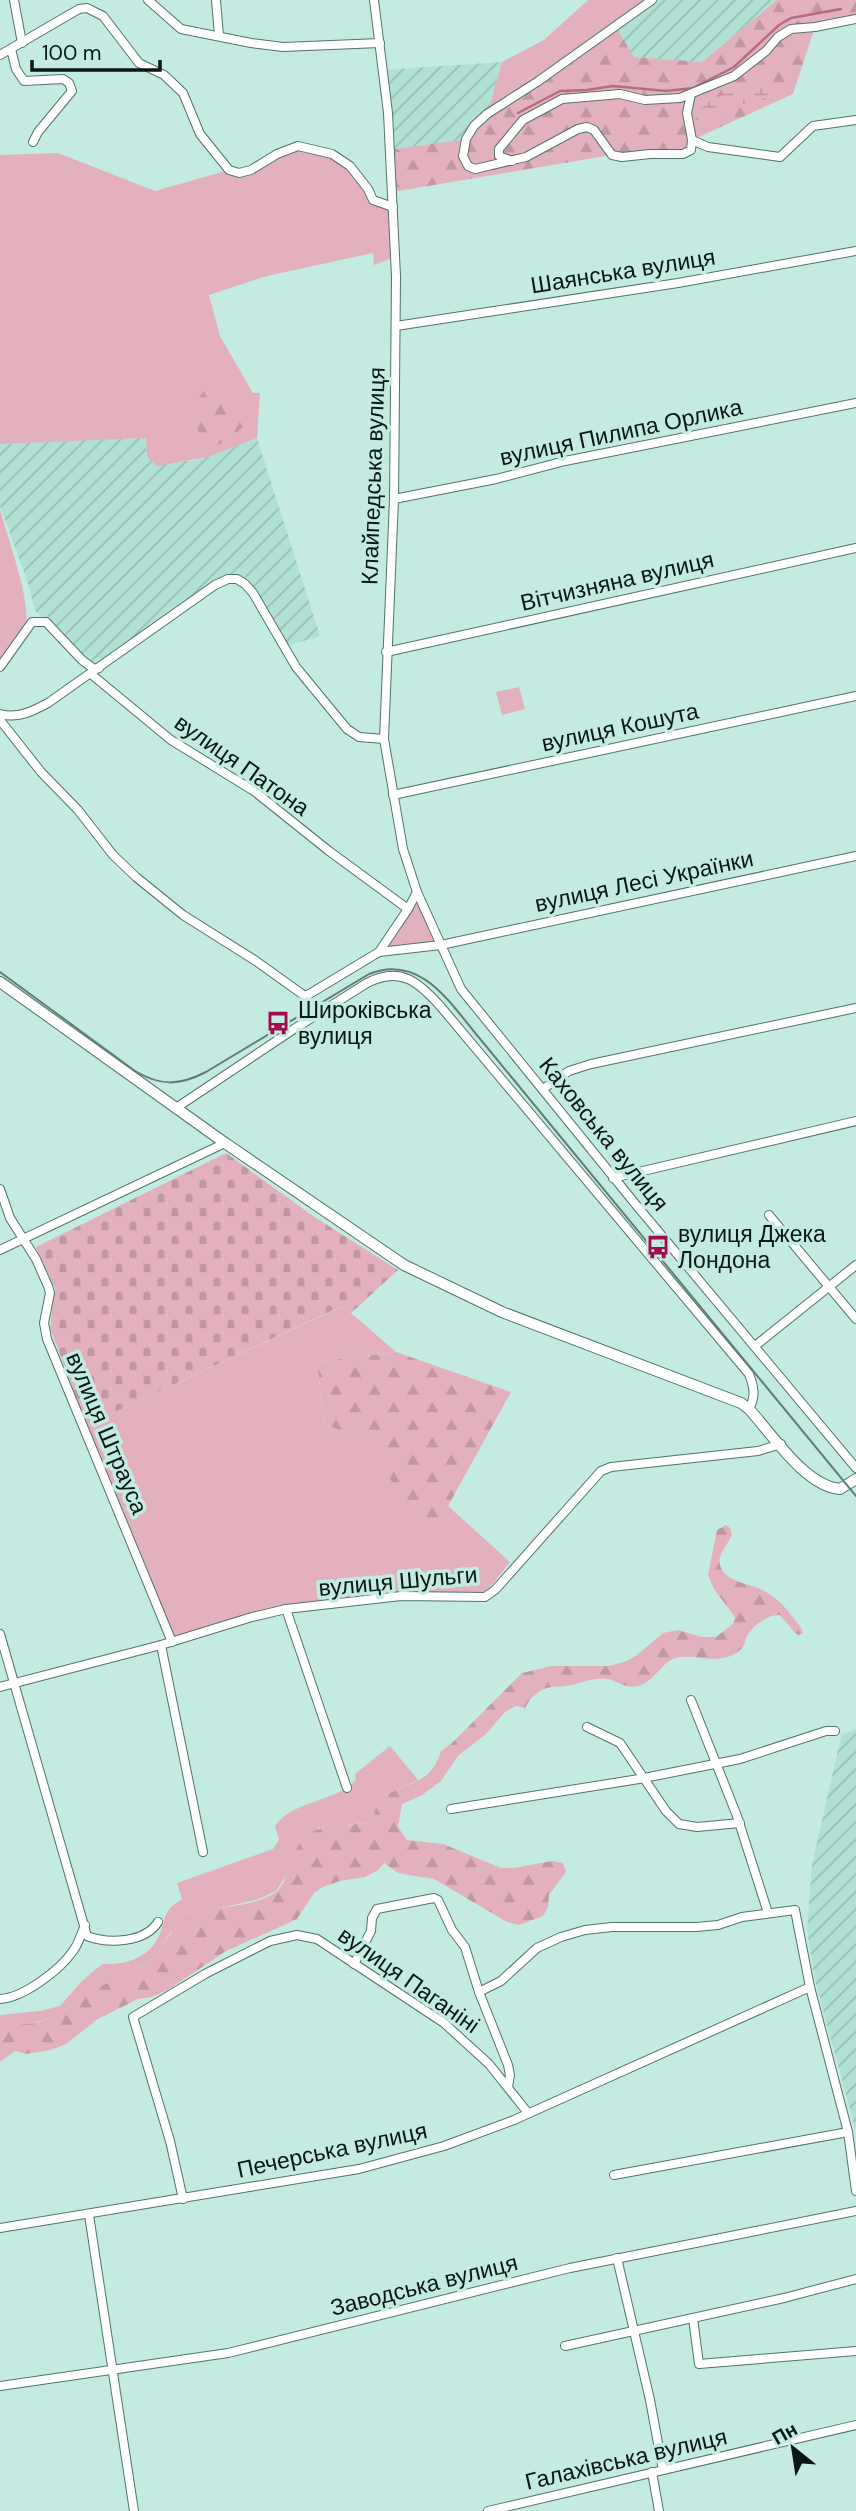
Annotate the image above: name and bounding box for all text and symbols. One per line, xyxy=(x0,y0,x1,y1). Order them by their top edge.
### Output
scale bar xyxy=(32,28,159,72)
text: 100 m xyxy=(42,39,102,67)
street label: Шаянська вулиця xyxy=(529,242,717,300)
street label: Клайпедська вулиця xyxy=(354,366,392,586)
street label: вулиця Пилипа Орлика xyxy=(497,392,745,472)
street label: Вітчизняна вулиця xyxy=(517,544,717,618)
street label: вулиця Кошута xyxy=(539,696,702,758)
street label: вулиця Патона xyxy=(169,707,316,823)
street label: вулиця Лесі Українки xyxy=(532,843,756,919)
place label: Широківська вулиця xyxy=(298,995,432,1051)
bus stop icon: Широківська вулиця xyxy=(264,1009,292,1037)
street label: Каховська вулиця xyxy=(533,1051,675,1217)
place label: вулиця Джека Лондона xyxy=(678,1219,826,1275)
bus stop icon: вулиця Джека Лондона xyxy=(644,1233,672,1261)
street label: вулиця Штрауса xyxy=(59,1347,155,1519)
street label: вулиця Шульги xyxy=(317,1559,479,1603)
street label: вулиця Паганіні xyxy=(332,1920,486,2040)
street label: Печерська вулиця xyxy=(234,2115,430,2185)
street label: Заводська вулиця xyxy=(327,2247,521,2323)
north arrow xyxy=(758,2413,828,2483)
text: Пн xyxy=(768,2417,802,2451)
street label: Галахівська вулиця xyxy=(522,2421,730,2497)

